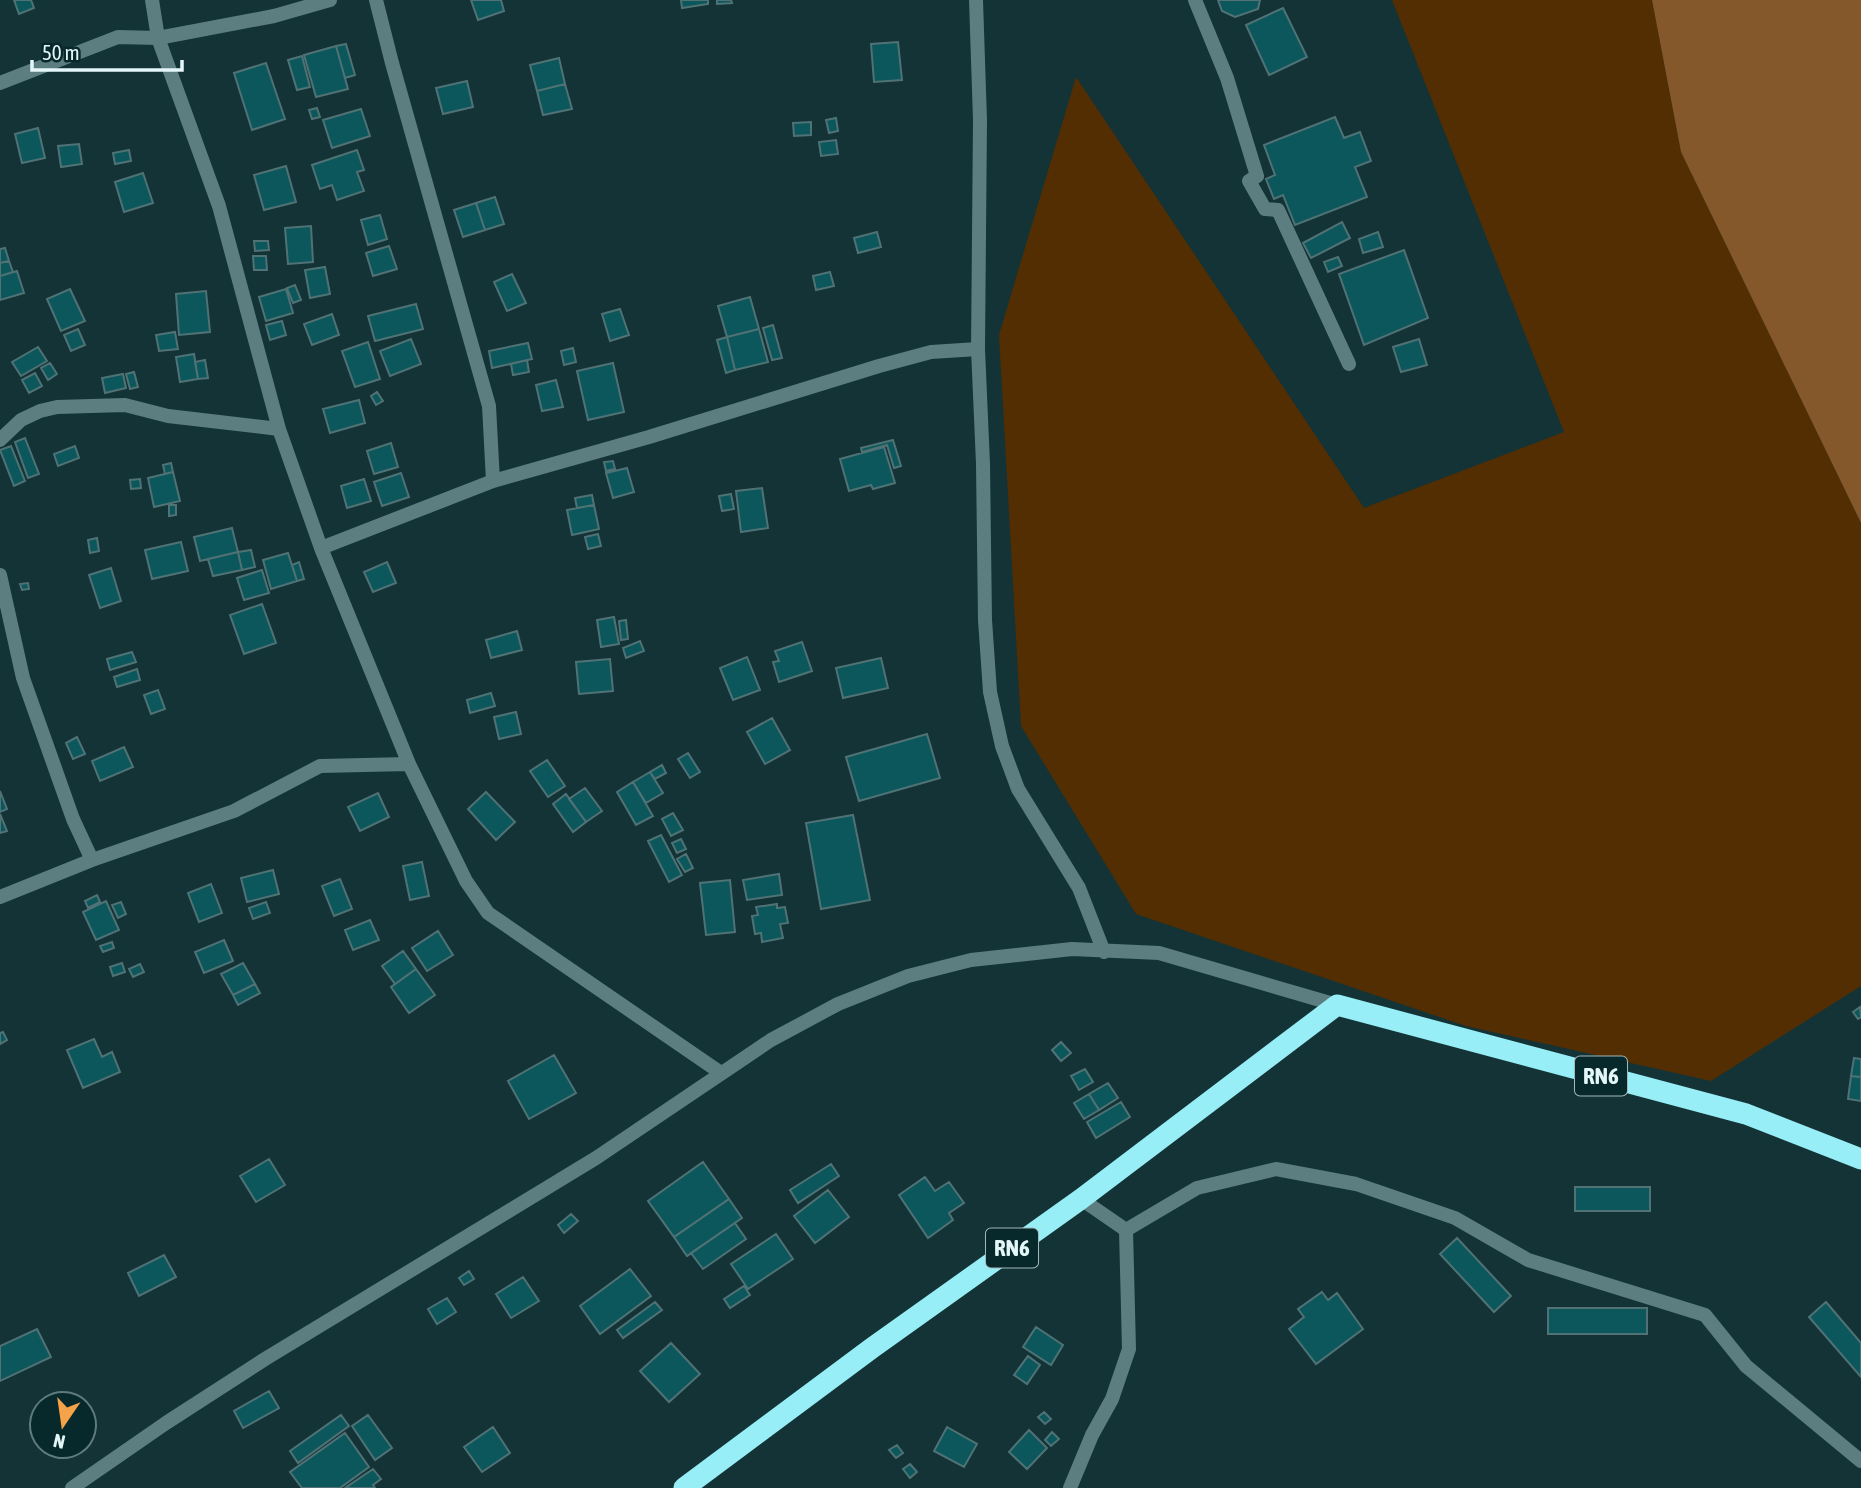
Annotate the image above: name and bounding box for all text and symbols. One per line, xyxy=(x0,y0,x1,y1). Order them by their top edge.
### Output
scale bar xyxy=(32,28,182,72)
text: 50 m xyxy=(42,40,80,64)
road number: RN6 xyxy=(1575,1056,1627,1096)
road number: RN6 xyxy=(986,1228,1038,1268)
north arrow xyxy=(28,1390,98,1460)
text: N xyxy=(51,1430,67,1454)

